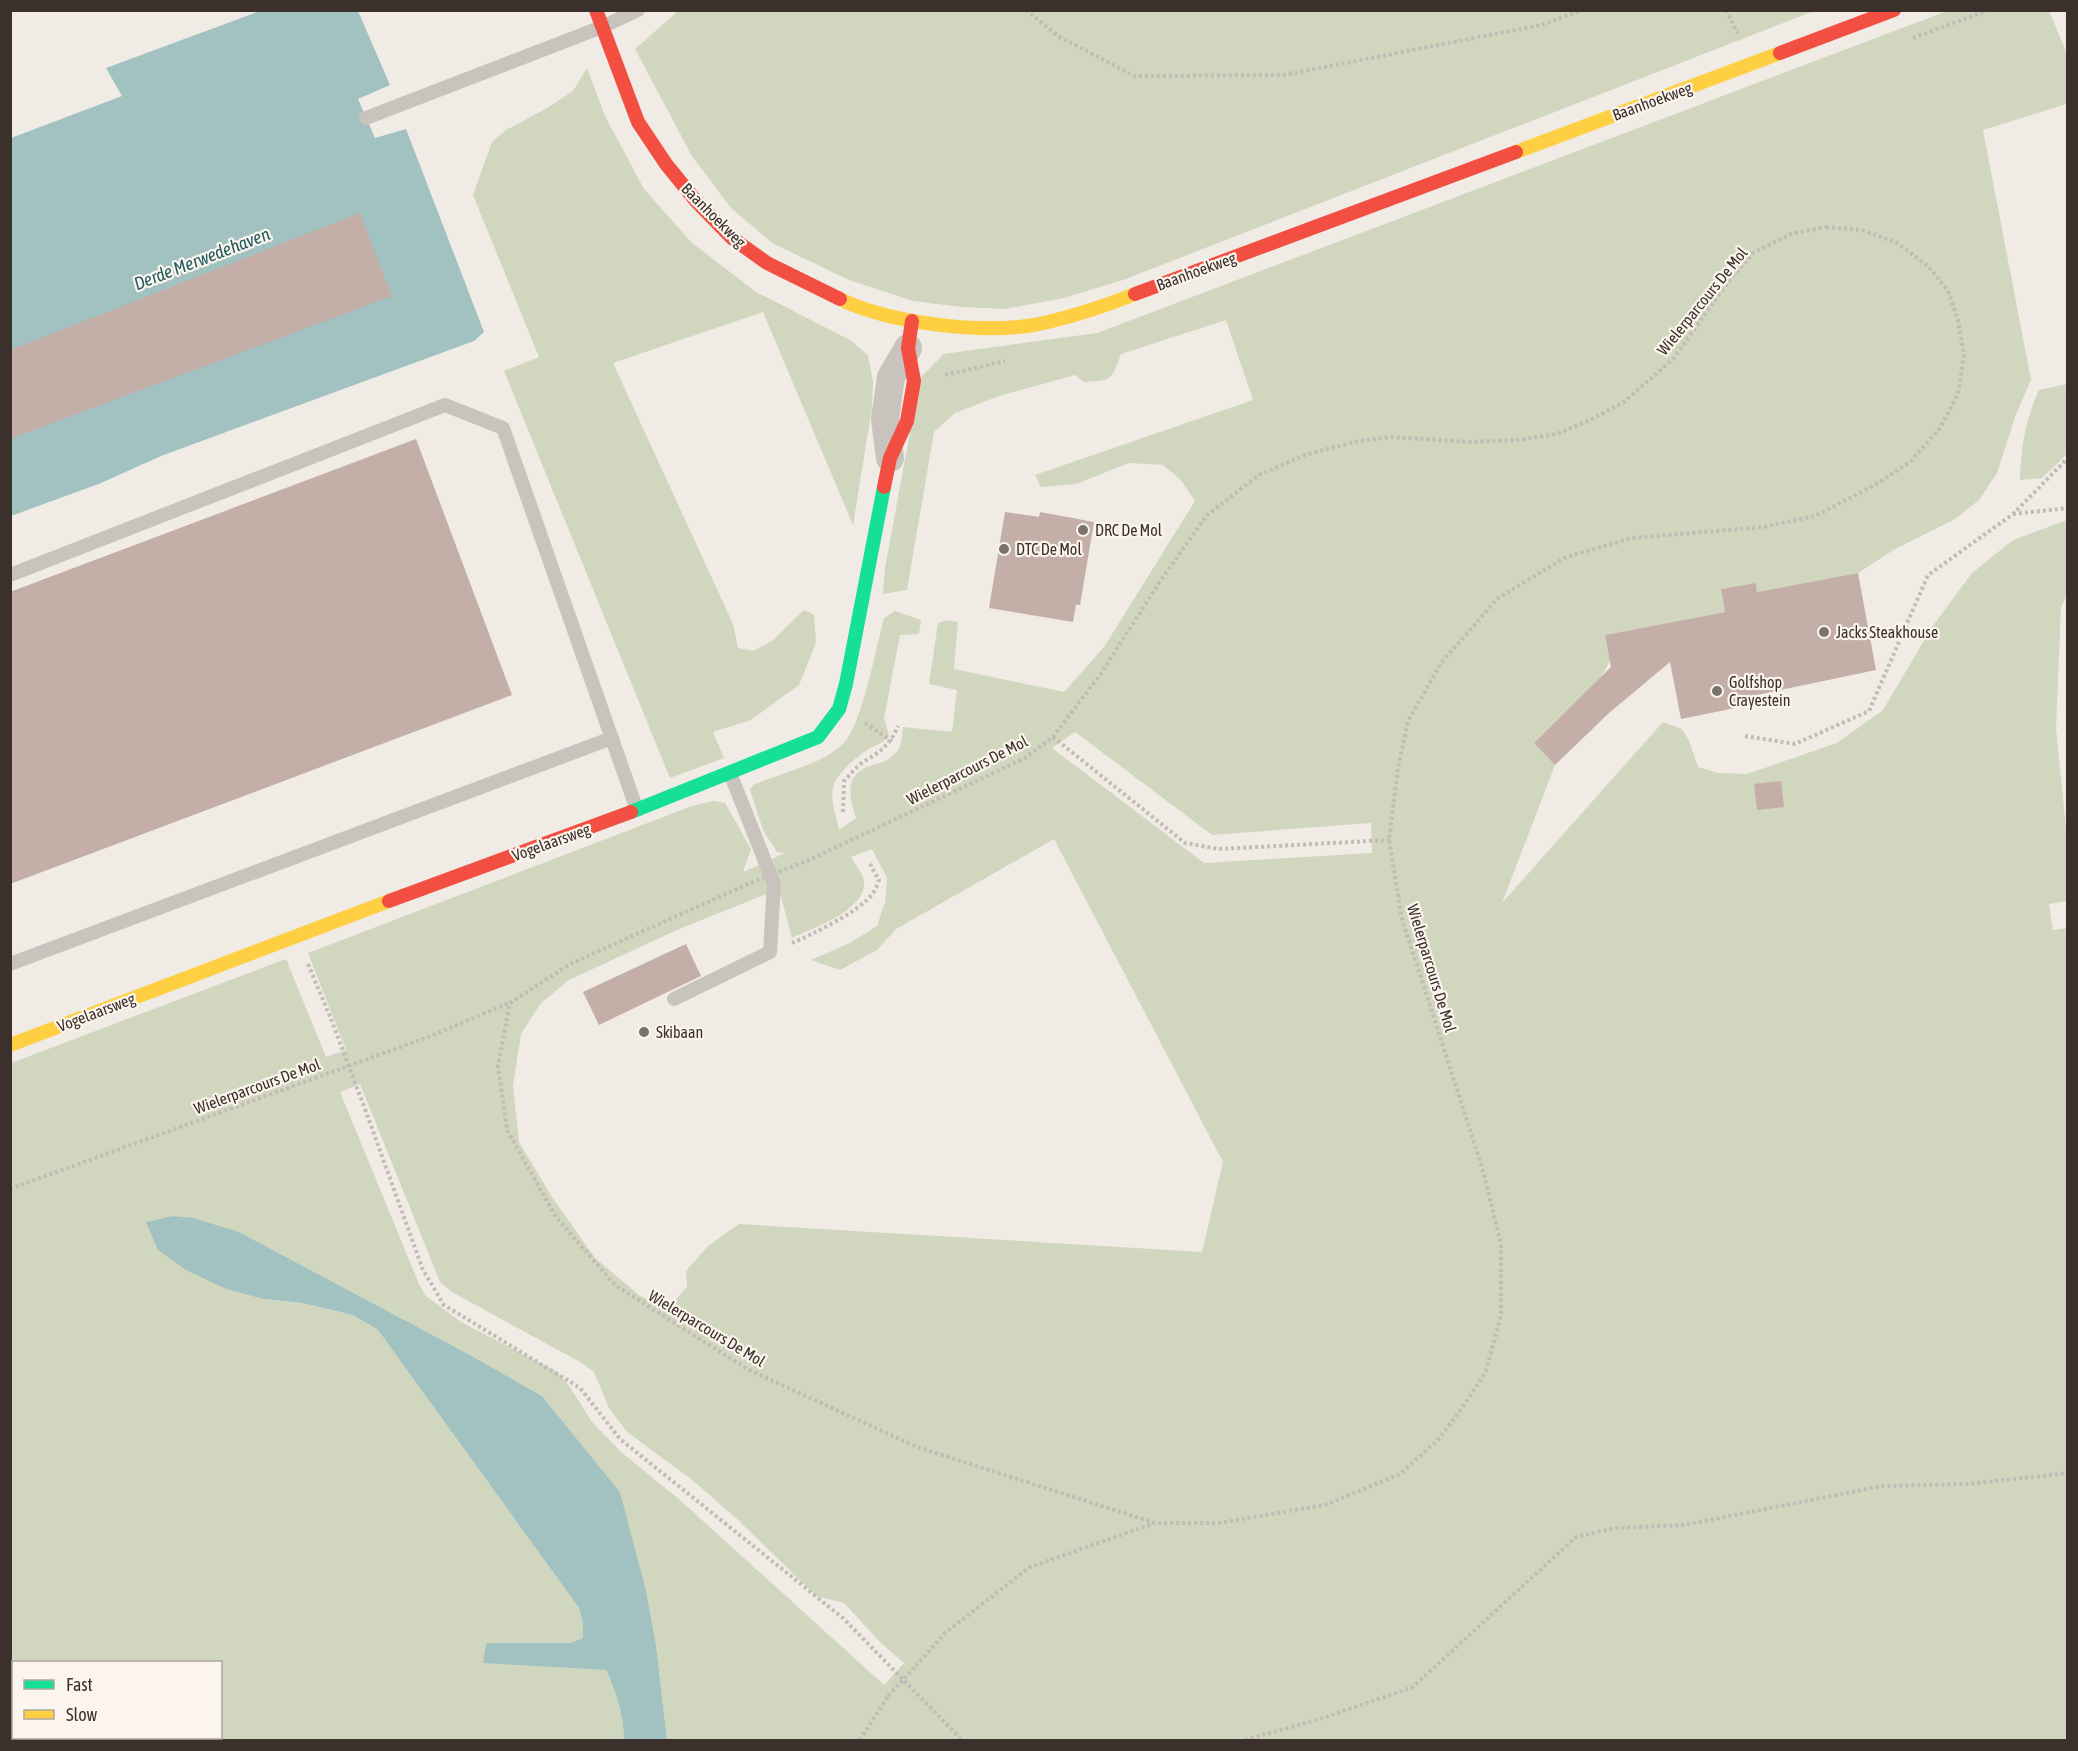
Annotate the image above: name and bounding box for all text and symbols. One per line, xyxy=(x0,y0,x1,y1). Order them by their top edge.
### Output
street label: Baanhoekweg xyxy=(1610,78,1695,125)
street label: Baanhoekweg xyxy=(677,179,750,252)
water label: Derde Merwedehaven xyxy=(131,223,273,294)
street label: Wielerparcours De Mol xyxy=(1653,243,1752,359)
street label: Baanhoekweg xyxy=(1154,248,1239,295)
place label: DRC De Mol xyxy=(1095,521,1163,539)
marker: DRC De Mol xyxy=(1076,523,1090,537)
place label: DTC De Mol xyxy=(1016,540,1082,558)
marker: DTC De Mol xyxy=(997,542,1011,556)
place label: Jacks Steakhouse xyxy=(1836,623,1938,641)
marker: Jacks Steakhouse xyxy=(1817,625,1831,639)
place label: Golfshop Crayestein xyxy=(1729,673,1791,710)
marker: Golfshop Crayestein xyxy=(1710,684,1724,698)
street label: Wielerparcours De Mol xyxy=(904,731,1031,809)
street label: Vogelaarsweg xyxy=(510,820,593,865)
street label: Wielerparcours De Mol xyxy=(1403,902,1460,1035)
street label: Vogelaarsweg xyxy=(55,989,138,1036)
place label: Skibaan xyxy=(656,1023,703,1041)
marker: Skibaan xyxy=(637,1025,651,1039)
street label: Wielerparcours De Mol xyxy=(191,1055,324,1118)
street label: Wielerparcours De Mol xyxy=(645,1286,769,1371)
legend xyxy=(12,1661,222,1739)
text: Fast xyxy=(66,1674,93,1695)
text: Slow xyxy=(66,1704,97,1725)

